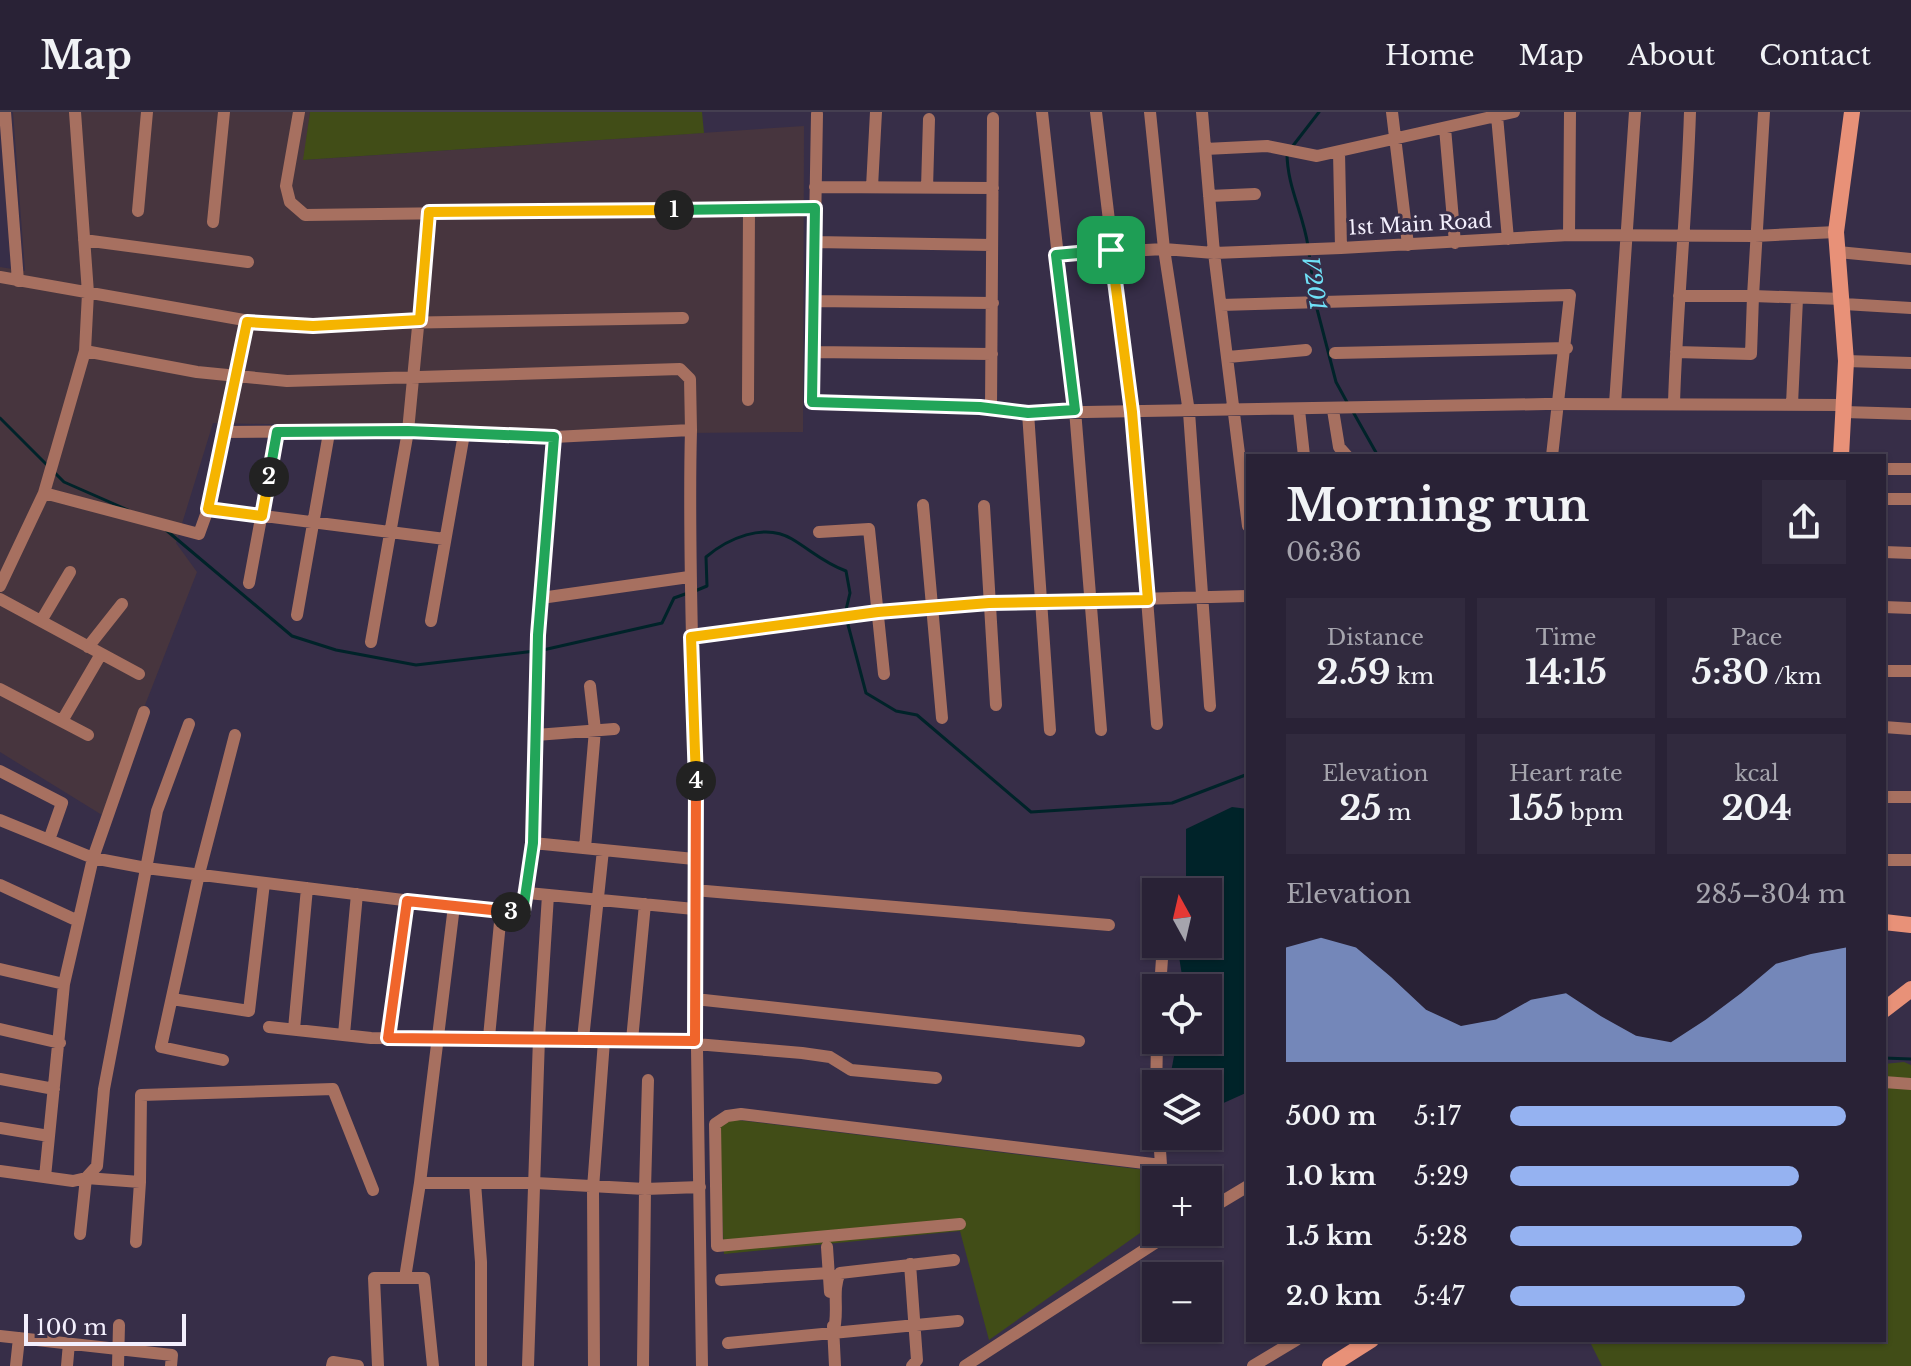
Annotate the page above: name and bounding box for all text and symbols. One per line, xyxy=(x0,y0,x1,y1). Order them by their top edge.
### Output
text: Map xyxy=(40,32,132,79)
text: Home xyxy=(1385,38,1475,73)
text: Map xyxy=(1519,38,1584,73)
text: About xyxy=(1628,38,1715,73)
text: Contact xyxy=(1759,38,1871,73)
pin: 1 xyxy=(654,190,694,230)
text: 1 xyxy=(669,196,679,223)
street label: 1st Main Road xyxy=(1348,208,1492,240)
pin xyxy=(1077,216,1145,284)
icon: arrive xyxy=(1089,228,1133,272)
water label: V201 xyxy=(1296,254,1332,312)
pin: 2 xyxy=(249,457,289,497)
text: 2 xyxy=(262,463,276,490)
text: Morning run xyxy=(1286,478,1589,533)
button: share xyxy=(1762,480,1846,564)
text: 06:36 xyxy=(1286,536,1361,568)
text: Distance xyxy=(1327,624,1424,651)
text: Time xyxy=(1536,624,1596,651)
text: Pace xyxy=(1731,624,1782,651)
text: 2.59 xyxy=(1317,651,1391,693)
text: 14:15 xyxy=(1525,651,1607,693)
text: 5:30 xyxy=(1692,651,1769,693)
text: km xyxy=(1391,663,1434,690)
text: /km xyxy=(1769,663,1822,690)
text: Elevation xyxy=(1322,760,1428,787)
text: Heart rate xyxy=(1509,760,1623,787)
text: kcal xyxy=(1735,760,1779,787)
pin: 4 xyxy=(676,761,716,801)
text: 4 xyxy=(689,767,703,794)
text: 25 xyxy=(1339,787,1382,829)
text: 155 xyxy=(1509,787,1564,829)
text: 204 xyxy=(1721,787,1792,829)
text: m xyxy=(1382,799,1411,826)
text: bpm xyxy=(1564,799,1623,826)
north arrow xyxy=(1142,878,1222,958)
map controls xyxy=(1142,878,1222,1342)
text: Elevation xyxy=(1286,878,1412,910)
text: 285–304 m xyxy=(1695,878,1846,910)
pin: 3 xyxy=(491,892,531,932)
text: 3 xyxy=(504,898,518,925)
button: locate xyxy=(1142,974,1222,1054)
button: layers xyxy=(1142,1070,1222,1150)
text: 500 m xyxy=(1286,1100,1376,1132)
text: 5:17 xyxy=(1414,1100,1461,1132)
text: 1.0 km xyxy=(1286,1160,1376,1192)
text: 5:29 xyxy=(1414,1160,1469,1192)
button: + xyxy=(1142,1166,1222,1246)
text: 1.5 km xyxy=(1286,1220,1373,1252)
text: 5:28 xyxy=(1414,1220,1468,1252)
button: − xyxy=(1142,1262,1222,1342)
text: 2.0 km xyxy=(1286,1280,1382,1312)
text: 5:47 xyxy=(1414,1280,1464,1312)
scale bar xyxy=(24,1310,186,1346)
text: 100 m xyxy=(36,1314,107,1341)

